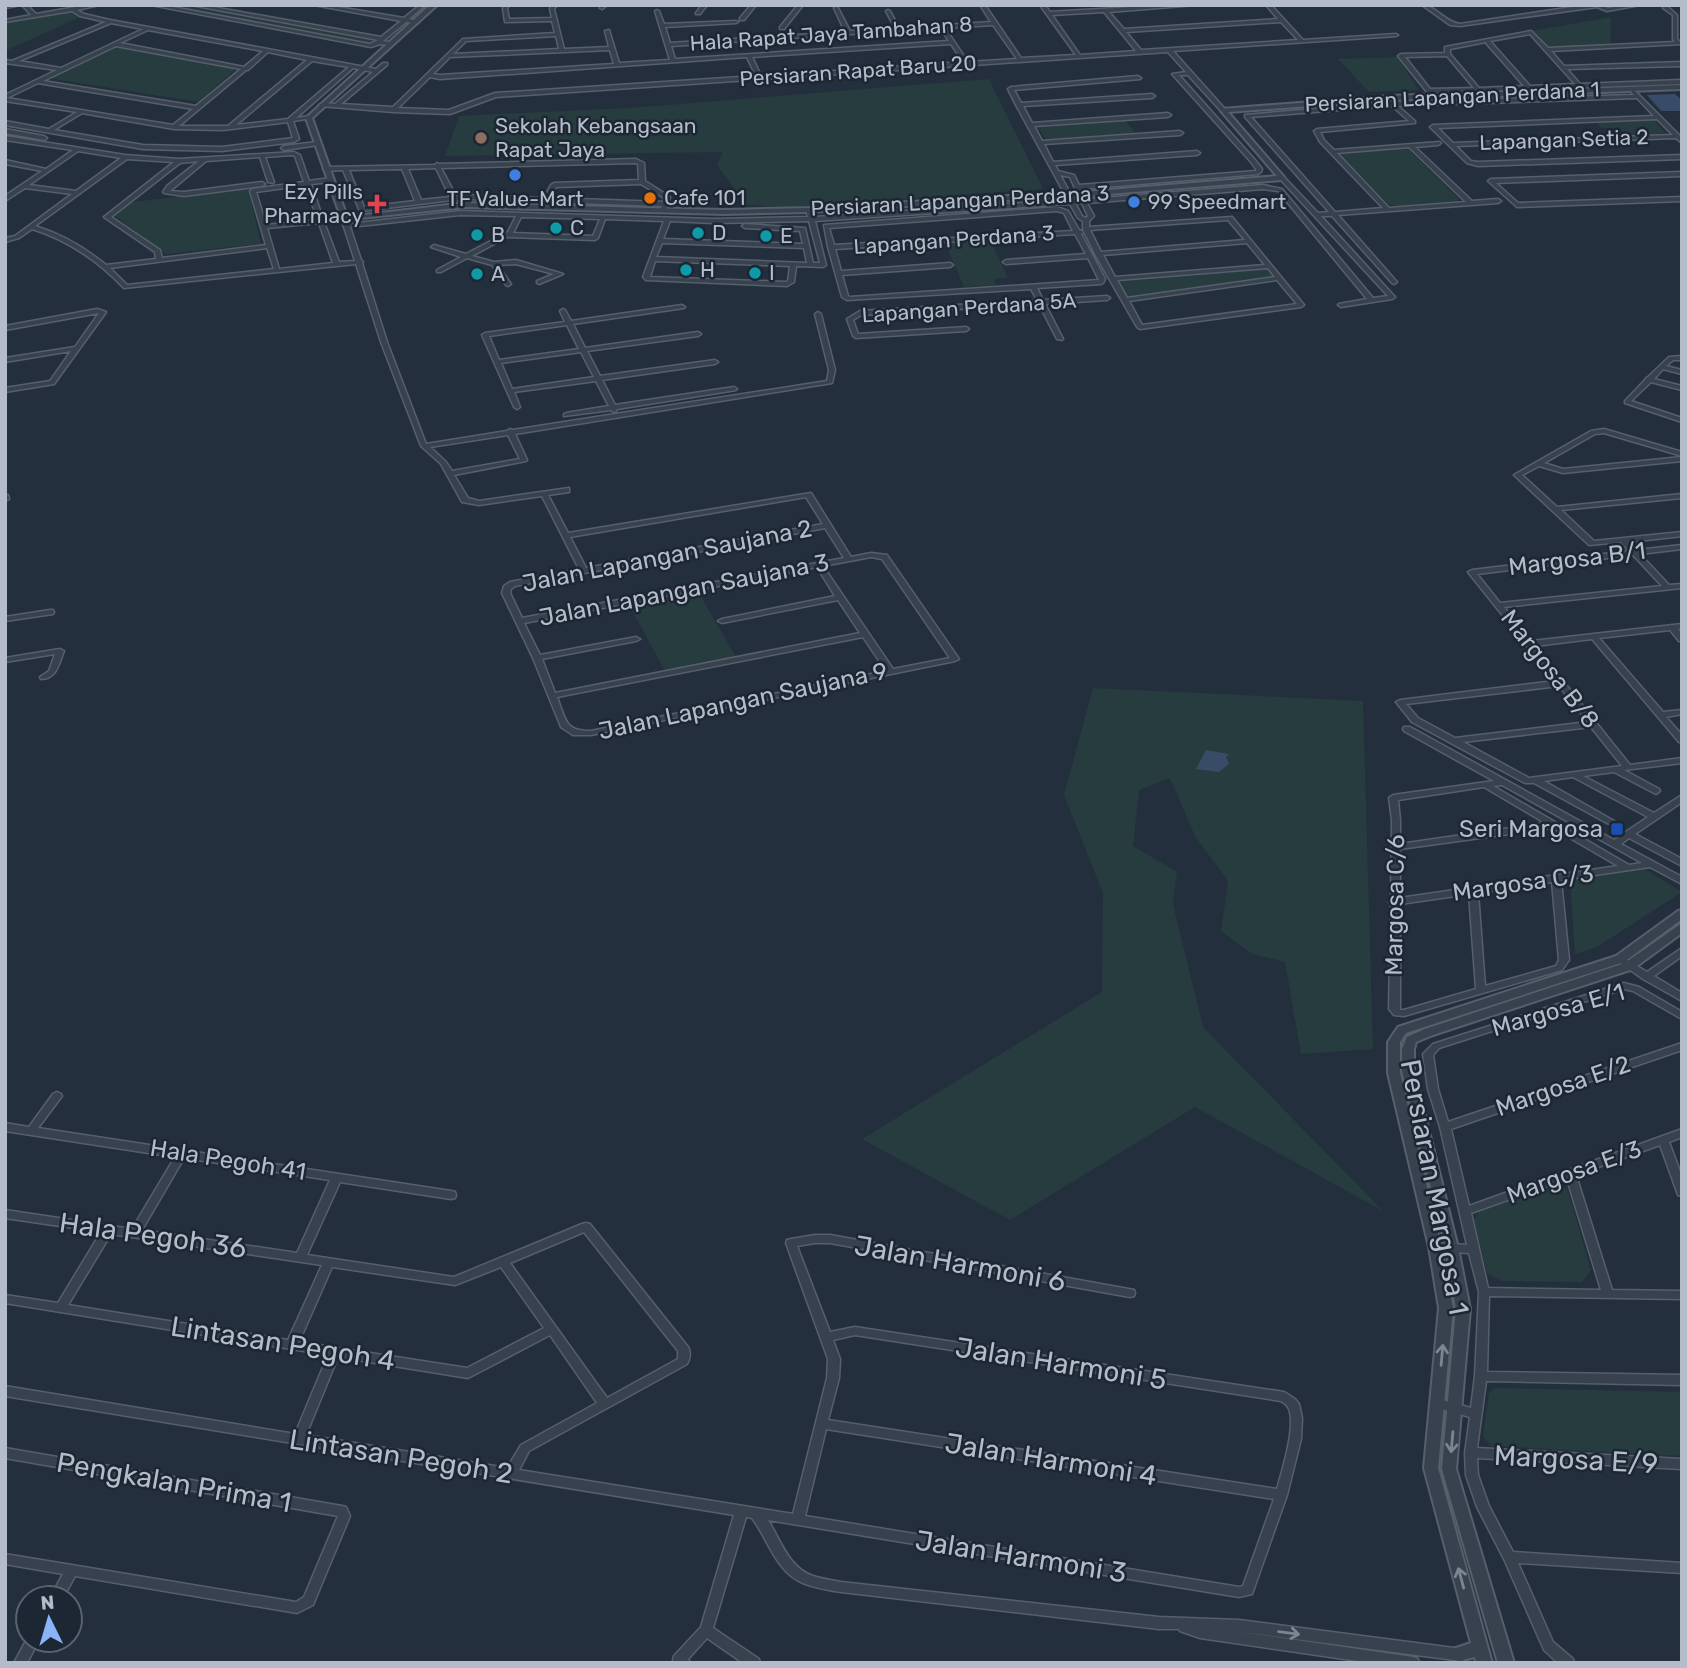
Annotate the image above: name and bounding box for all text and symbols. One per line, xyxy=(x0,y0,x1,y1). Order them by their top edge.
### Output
street label: Hala Rapat Jaya Tambahan 8 xyxy=(689,11,973,56)
street label: Persiaran Rapat Baru 20 xyxy=(739,50,977,91)
street label: Persiaran Lapangan Perdana 1 xyxy=(1304,76,1600,117)
place label: Sekolah Kebangsaan Rapat Jaya xyxy=(495,113,697,162)
street label: Lapangan Setia 2 xyxy=(1479,124,1649,155)
marker: Sekolah Kebangsaan Rapat Jaya xyxy=(473,130,489,146)
marker: TF Value-Mart xyxy=(507,167,523,183)
place label: Ezy Pills Pharmacy xyxy=(264,179,363,228)
street label: Persiaran Lapangan Perdana 3 xyxy=(810,180,1110,221)
place label: Cafe 101 xyxy=(664,185,746,210)
place label: TF Value-Mart xyxy=(447,186,583,211)
place label: 99 Speedmart xyxy=(1148,189,1286,214)
marker: Cafe 101 xyxy=(642,190,658,206)
marker: 99 Speedmart xyxy=(1126,194,1142,210)
marker: Ezy Pills Pharmacy xyxy=(369,196,385,212)
place label: C xyxy=(570,215,584,240)
marker: C xyxy=(548,220,564,236)
place label: D xyxy=(712,220,726,245)
street label: Lapangan Perdana 3 xyxy=(853,220,1055,259)
place label: B xyxy=(491,222,505,247)
place label: E xyxy=(780,223,793,248)
marker: D xyxy=(690,225,706,241)
marker: B xyxy=(469,227,485,243)
marker: E xyxy=(758,228,774,244)
place label: H xyxy=(700,257,715,282)
place label: I xyxy=(769,260,775,285)
place label: A xyxy=(491,261,505,286)
marker: H xyxy=(678,262,694,278)
marker: I xyxy=(747,265,763,281)
marker: A xyxy=(469,266,485,282)
street label: Lapangan Perdana 5A xyxy=(861,288,1077,327)
street label: Jalan Lapangan Saujana 2 xyxy=(520,514,814,598)
street label: Margosa B/1 xyxy=(1507,537,1647,581)
street label: Jalan Lapangan Saujana 3 xyxy=(537,548,831,632)
street label: Margosa B/8 xyxy=(1495,604,1605,734)
street label: Jalan Lapangan Saujana 9 xyxy=(596,657,890,745)
place label: Seri Margosa xyxy=(1459,815,1603,843)
marker: Seri Margosa xyxy=(1609,821,1625,837)
street label: Margosa C/6 xyxy=(1380,834,1410,976)
street label: Margosa C/3 xyxy=(1451,859,1595,907)
street label: Margosa E/1 xyxy=(1488,978,1628,1042)
street label: Margosa E/2 xyxy=(1492,1050,1634,1122)
street label: Persiaran Margosa 1 xyxy=(1394,1056,1475,1318)
street label: Hala Pegoh 41 xyxy=(148,1134,308,1186)
street label: Margosa E/3 xyxy=(1503,1135,1645,1209)
street label: Hala Pegoh 36 xyxy=(57,1206,249,1265)
street label: Jalan Harmoni 6 xyxy=(852,1229,1068,1298)
street label: Lintasan Pegoh 4 xyxy=(168,1309,398,1378)
street label: Jalan Harmoni 5 xyxy=(953,1330,1169,1396)
one-way arrow xyxy=(1436,1345,1449,1367)
street label: Lintasan Pegoh 2 xyxy=(287,1423,515,1490)
street label: Jalan Harmoni 4 xyxy=(943,1426,1159,1493)
one-way arrow xyxy=(1445,1431,1458,1453)
street label: Margosa E/9 xyxy=(1493,1439,1659,1480)
street label: Pengkalan Prima 1 xyxy=(54,1446,294,1519)
street label: Jalan Harmoni 3 xyxy=(913,1523,1129,1590)
one-way arrow xyxy=(1454,1567,1467,1590)
north arrow xyxy=(14,1584,84,1654)
text: N xyxy=(40,1591,55,1615)
one-way arrow xyxy=(1277,1626,1300,1639)

